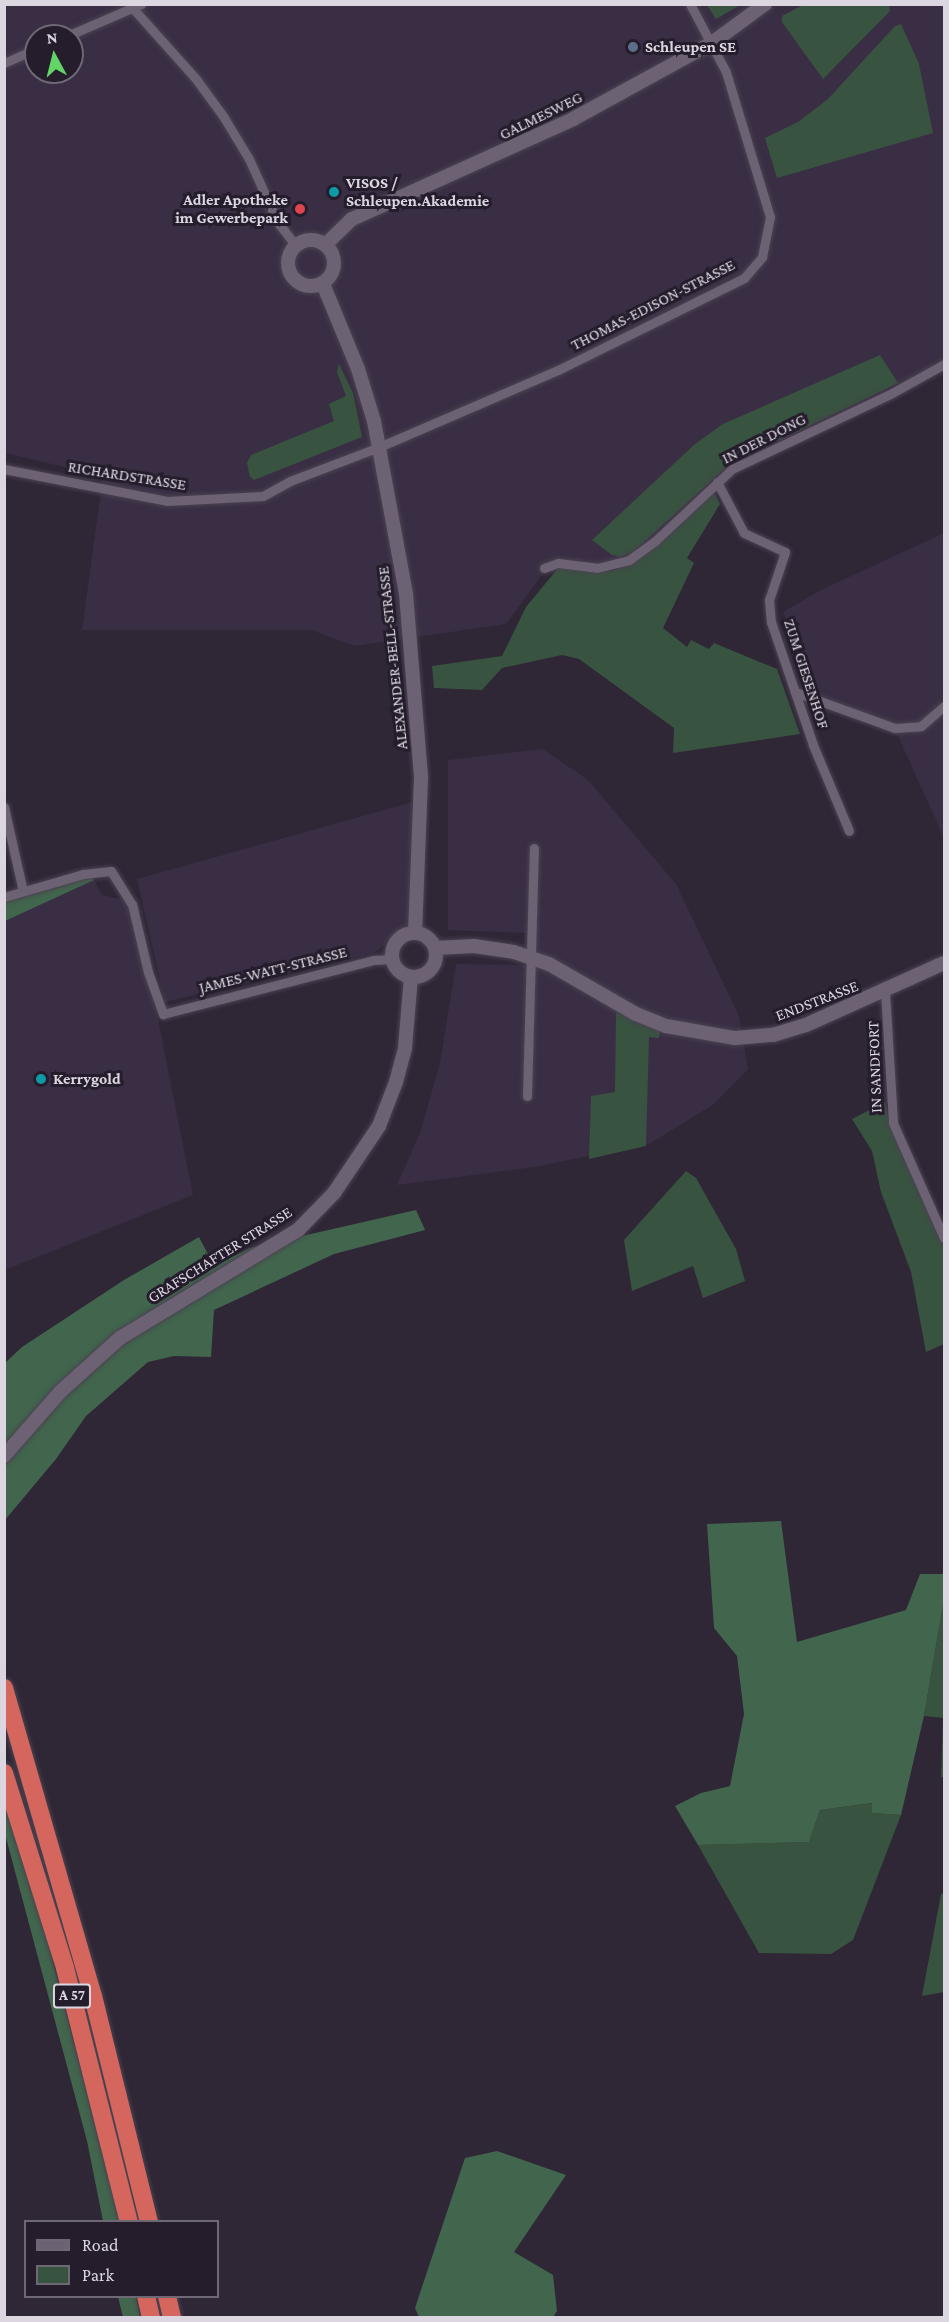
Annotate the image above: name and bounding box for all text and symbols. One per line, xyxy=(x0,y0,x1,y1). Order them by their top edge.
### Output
north arrow xyxy=(24,24,84,84)
text: N xyxy=(46,29,58,47)
place label: Schleupen SE xyxy=(645,37,736,57)
marker: Schleupen SE xyxy=(626,40,640,54)
street label: GALMESWEG xyxy=(496,88,586,144)
place label: VISOS / Schleupen.Akademie xyxy=(346,173,489,211)
marker: VISOS / Schleupen.Akademie xyxy=(327,185,341,199)
place label: Adler Apotheke im Gewerbepark xyxy=(175,190,288,228)
marker: Adler Apotheke im Gewerbepark xyxy=(293,202,307,216)
street label: THOMAS-EDISON-STRASSE xyxy=(568,255,738,355)
street label: IN DER DONG xyxy=(719,410,809,468)
street label: RICHARDSTRASSE xyxy=(67,457,187,495)
street label: ALEXANDER-BELL-STRASSE xyxy=(374,565,412,751)
street label: ZUM GIESENHOF xyxy=(779,617,833,731)
street label: JAMES-WATT-STRASSE xyxy=(197,942,349,998)
street label: ENDSTRASSE xyxy=(773,976,861,1026)
street label: IN SANDFORT xyxy=(864,1021,886,1113)
place label: Kerrygold xyxy=(53,1069,121,1089)
marker: Kerrygold xyxy=(34,1072,48,1086)
street label: GRAFSCHAFTER STRASSE xyxy=(144,1203,296,1307)
road number: A 57 xyxy=(52,1984,92,2008)
legend xyxy=(24,2220,219,2298)
text: Road xyxy=(82,2235,119,2255)
text: Park xyxy=(82,2265,114,2285)

